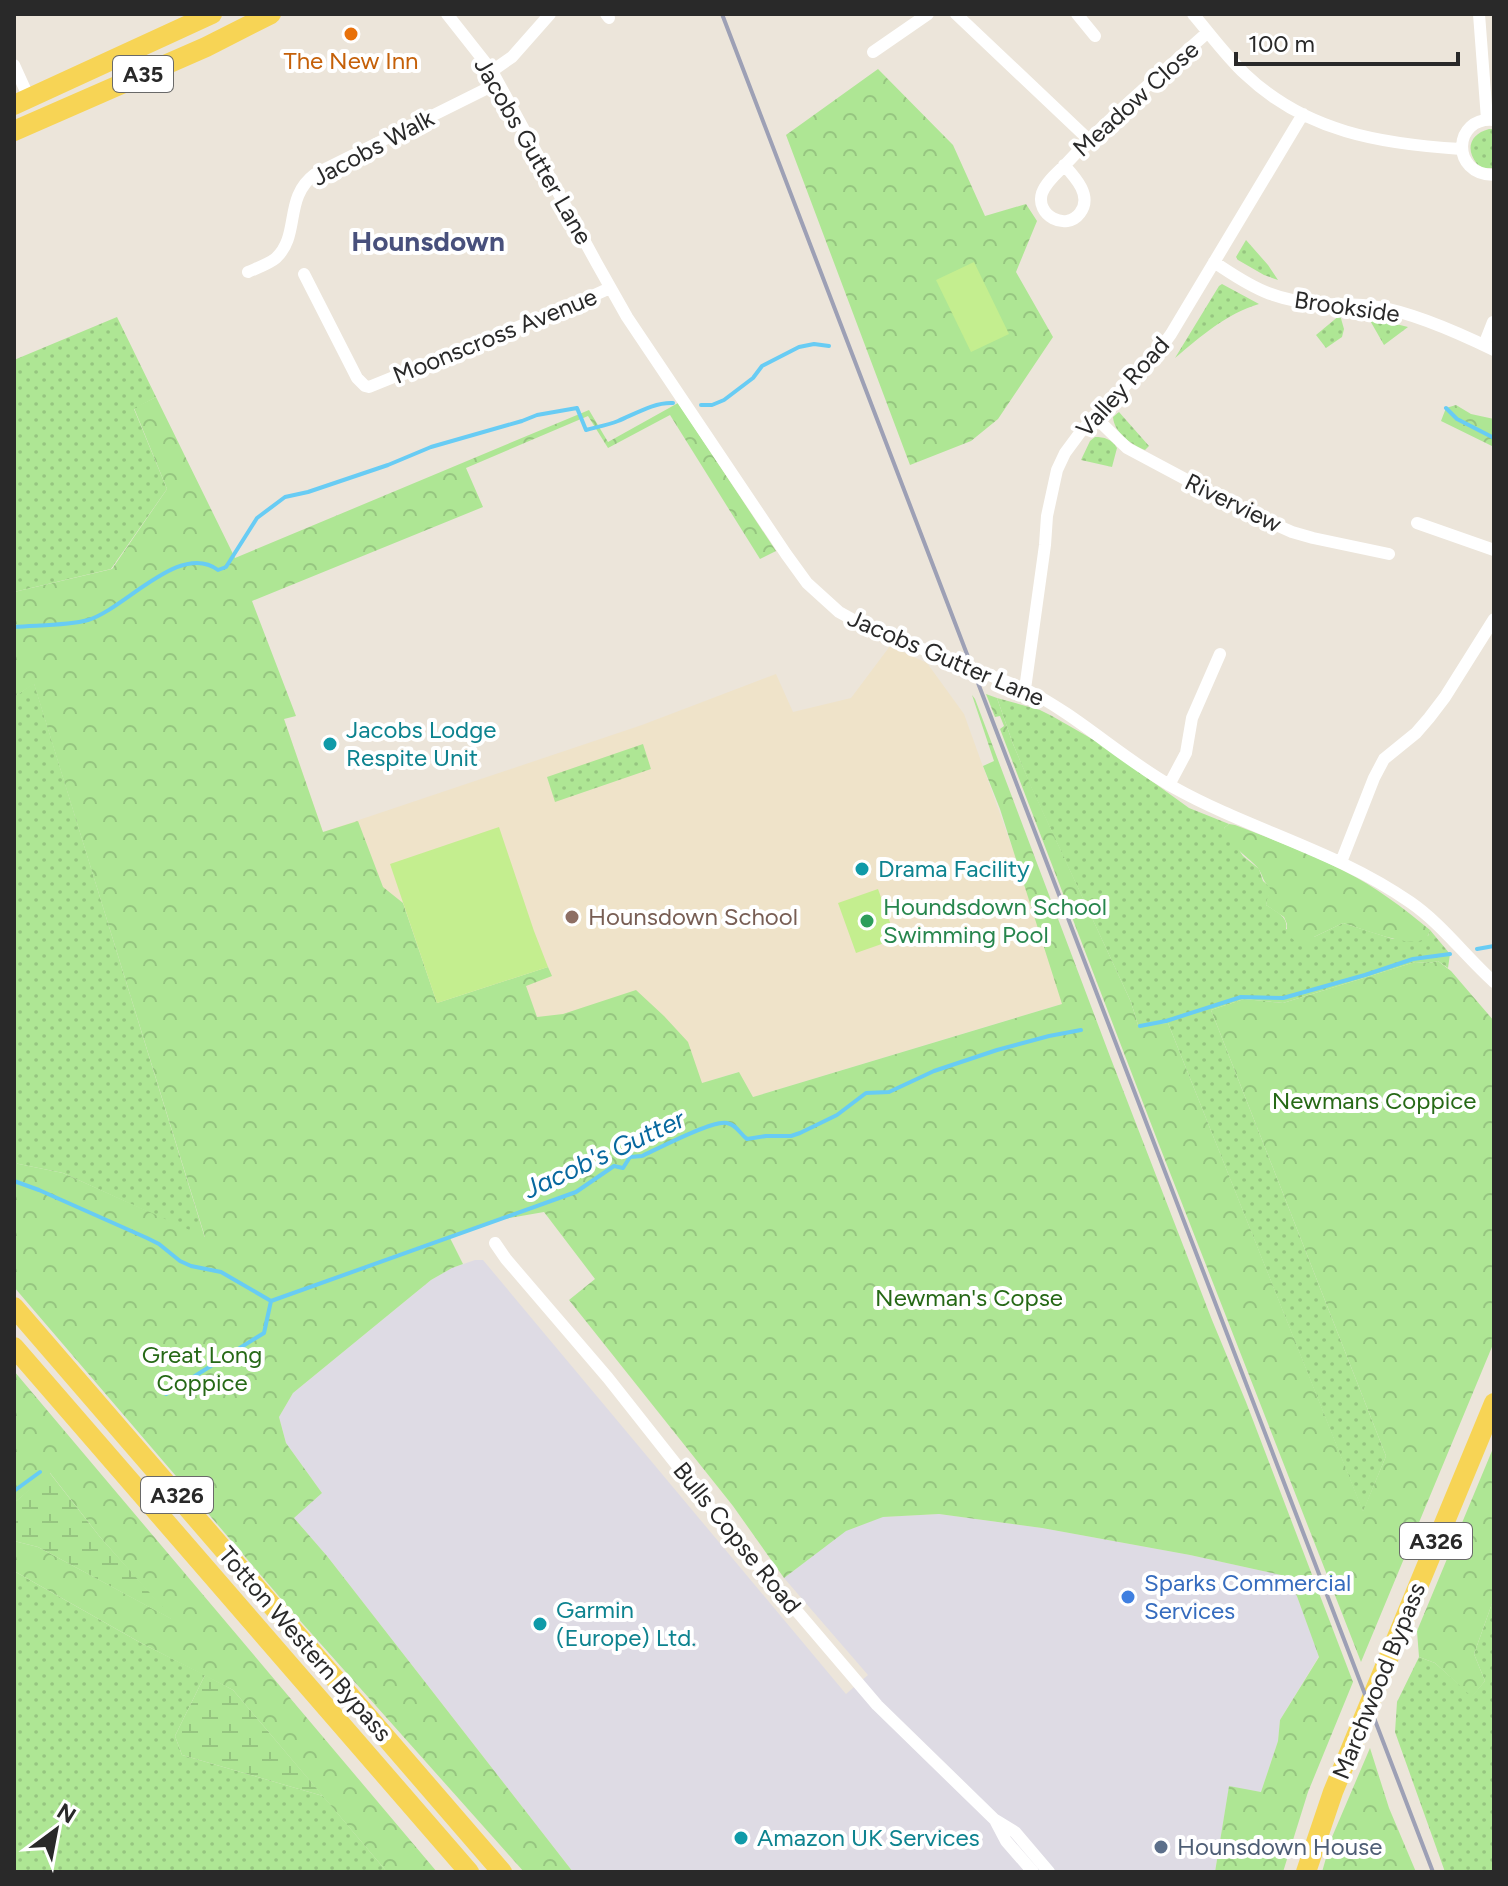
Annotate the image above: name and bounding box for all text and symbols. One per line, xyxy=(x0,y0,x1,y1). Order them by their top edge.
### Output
scale bar xyxy=(1236,16,1458,66)
marker: The New Inn xyxy=(342,25,360,43)
text: 100 m xyxy=(1248,29,1315,58)
street label: Meadow Close xyxy=(1067,35,1204,163)
place label: The New Inn xyxy=(283,46,419,75)
street label: Jacobs Gutter Lane xyxy=(468,52,599,249)
road number: A35 xyxy=(113,56,173,92)
street label: Jacobs Walk xyxy=(307,103,439,192)
district label: Hounsdown xyxy=(351,224,505,258)
street label: Moonscross Avenue xyxy=(389,281,601,390)
street label: Brookside xyxy=(1292,285,1402,328)
street label: Valley Road xyxy=(1070,330,1175,443)
street label: Riverview xyxy=(1180,467,1286,538)
street label: Jacobs Gutter Lane xyxy=(844,603,1049,712)
place label: Jacobs Lodge Respite Unit xyxy=(346,715,496,772)
marker: Jacobs Lodge Respite Unit xyxy=(321,735,339,753)
place label: Drama Facility xyxy=(878,854,1030,883)
marker: Drama Facility xyxy=(853,860,871,878)
place label: Houndsdown School Swimming Pool xyxy=(883,892,1107,949)
place label: Hounsdown School xyxy=(588,902,798,931)
marker: Hounsdown School xyxy=(563,908,581,926)
marker: Houndsdown School Swimming Pool xyxy=(858,912,876,930)
park label: Newmans Coppice xyxy=(1272,1086,1476,1115)
water label: Jacob's Gutter xyxy=(517,1102,691,1206)
park label: Newman's Copse xyxy=(875,1283,1063,1312)
park label: Great Long Coppice xyxy=(142,1340,262,1397)
street label: Bulls Copse Road xyxy=(667,1456,807,1619)
road number: A326 xyxy=(141,1477,213,1513)
road number: A326 xyxy=(1400,1523,1472,1559)
street label: Totton Western Bypass xyxy=(213,1540,398,1747)
place label: Sparks Commercial Services xyxy=(1144,1568,1351,1625)
street label: Marchwood Bypass xyxy=(1326,1578,1431,1783)
marker: Sparks Commercial Services xyxy=(1119,1588,1137,1606)
place label: Garmin (Europe) Ltd. xyxy=(556,1595,696,1652)
marker: Garmin (Europe) Ltd. xyxy=(531,1615,549,1633)
north arrow xyxy=(16,1790,96,1870)
text: N xyxy=(52,1798,81,1829)
place label: Amazon UK Services xyxy=(757,1823,980,1852)
marker: Amazon UK Services xyxy=(732,1829,750,1847)
place label: Hounsdown House xyxy=(1177,1832,1382,1861)
marker: Hounsdown House xyxy=(1152,1838,1170,1856)

